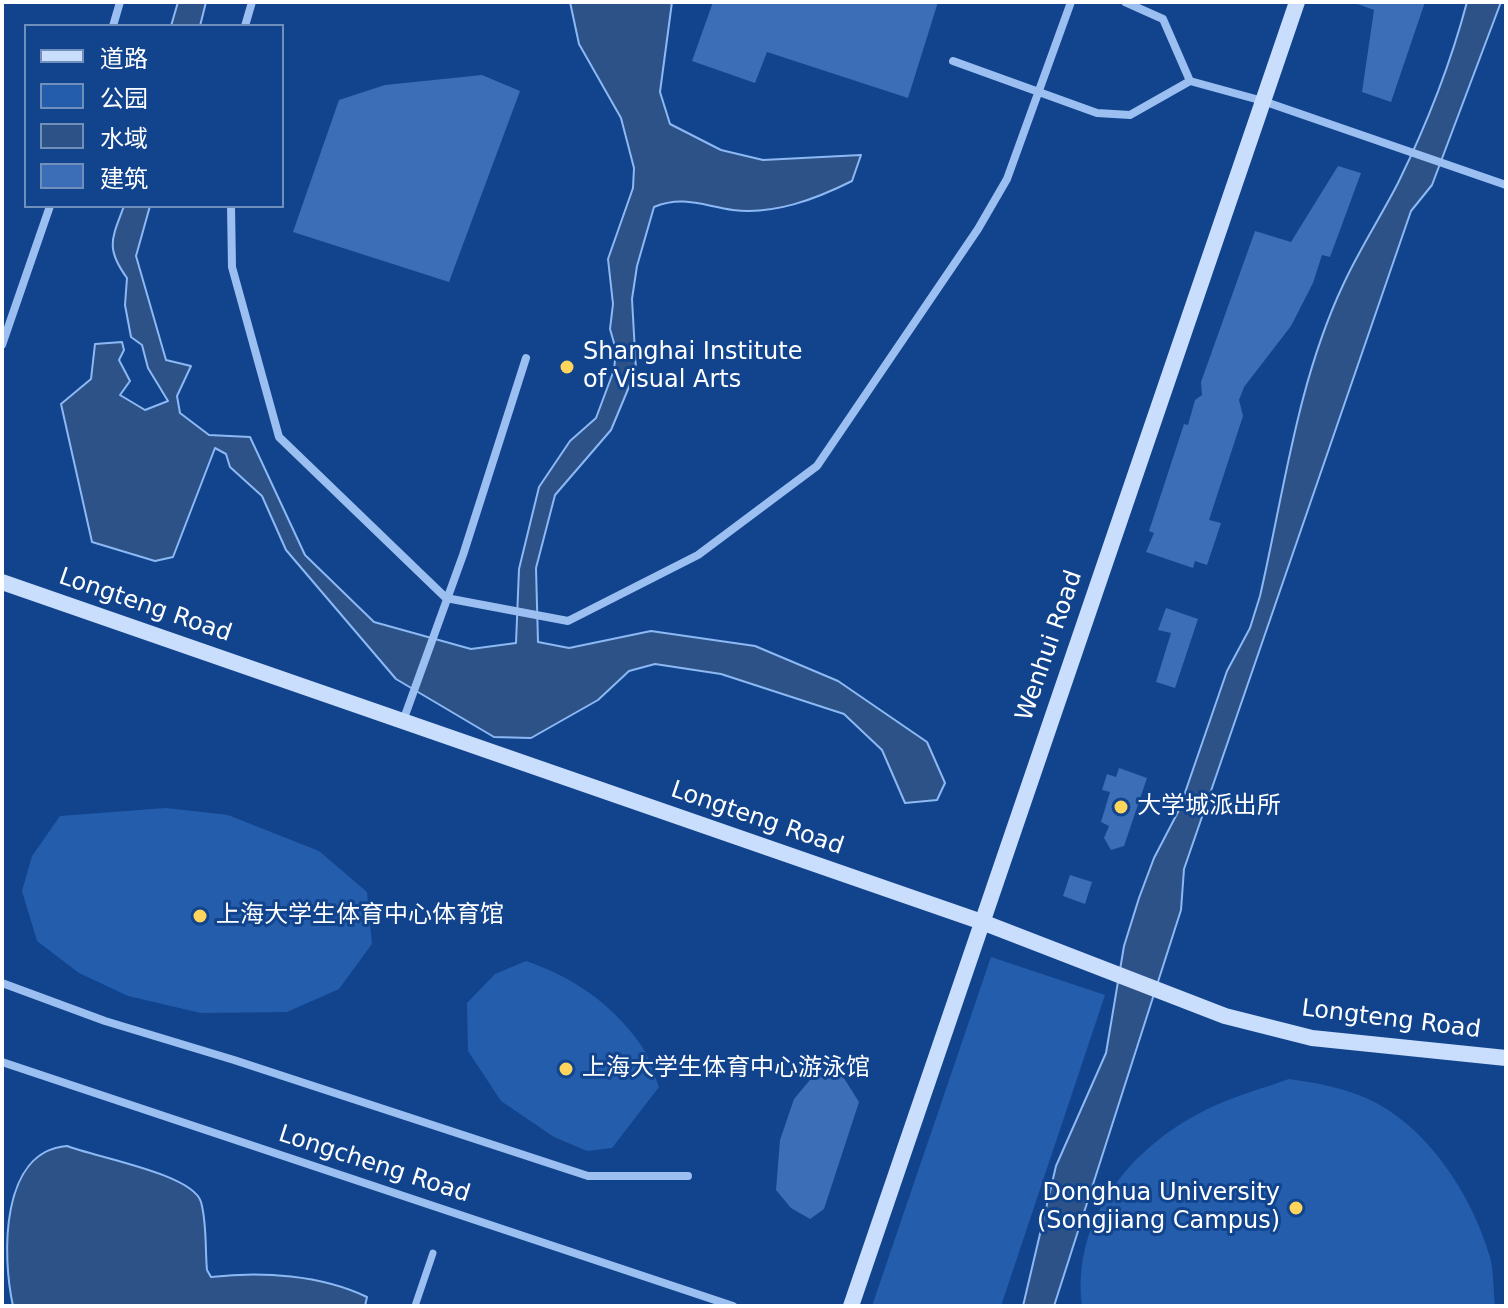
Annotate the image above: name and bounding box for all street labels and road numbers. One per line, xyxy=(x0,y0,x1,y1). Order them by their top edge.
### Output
street label: Longteng Road xyxy=(55,563,235,649)
street label: Wenhui Road xyxy=(1011,567,1089,725)
street label: Longteng Road xyxy=(667,776,847,862)
street label: Longteng Road xyxy=(1300,995,1482,1045)
street label: Longcheng Road xyxy=(275,1120,473,1210)

